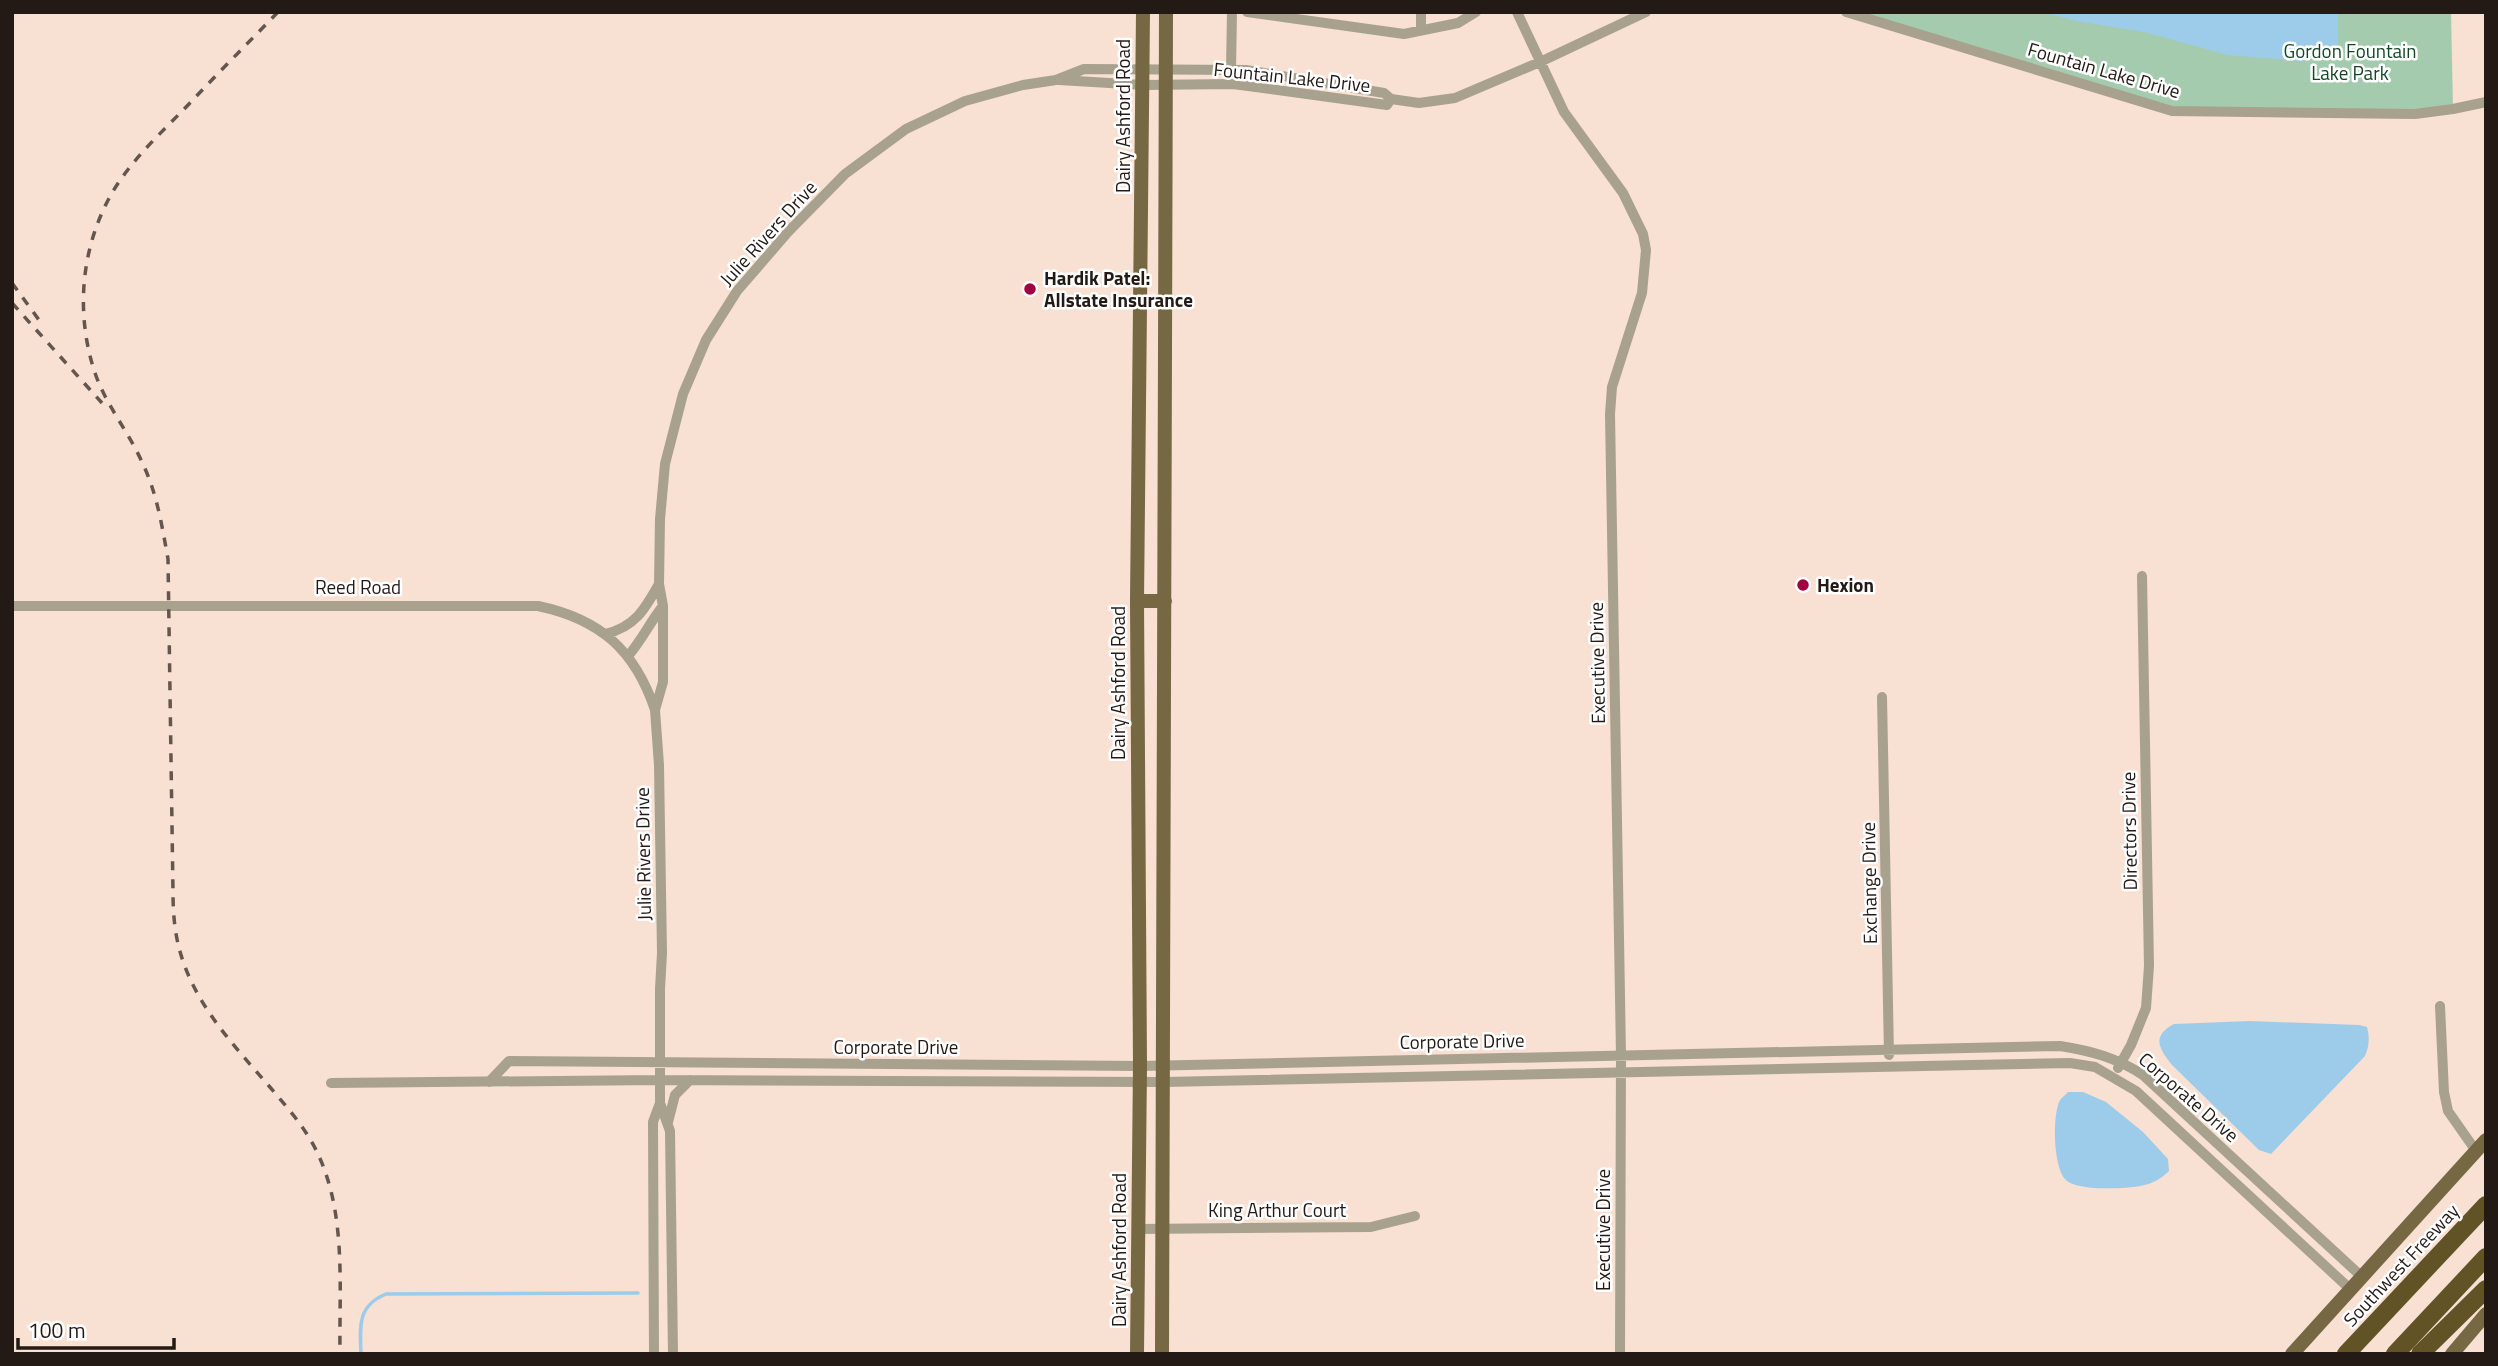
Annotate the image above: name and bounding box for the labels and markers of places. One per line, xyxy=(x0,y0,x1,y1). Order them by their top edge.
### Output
place label: Hardik Patel: Allstate Insurance xyxy=(1044,263,1193,314)
marker: Hardik Patel: Allstate Insurance xyxy=(1022,281,1038,297)
place label: Hexion xyxy=(1817,570,1874,599)
marker: Hexion xyxy=(1795,577,1811,593)

